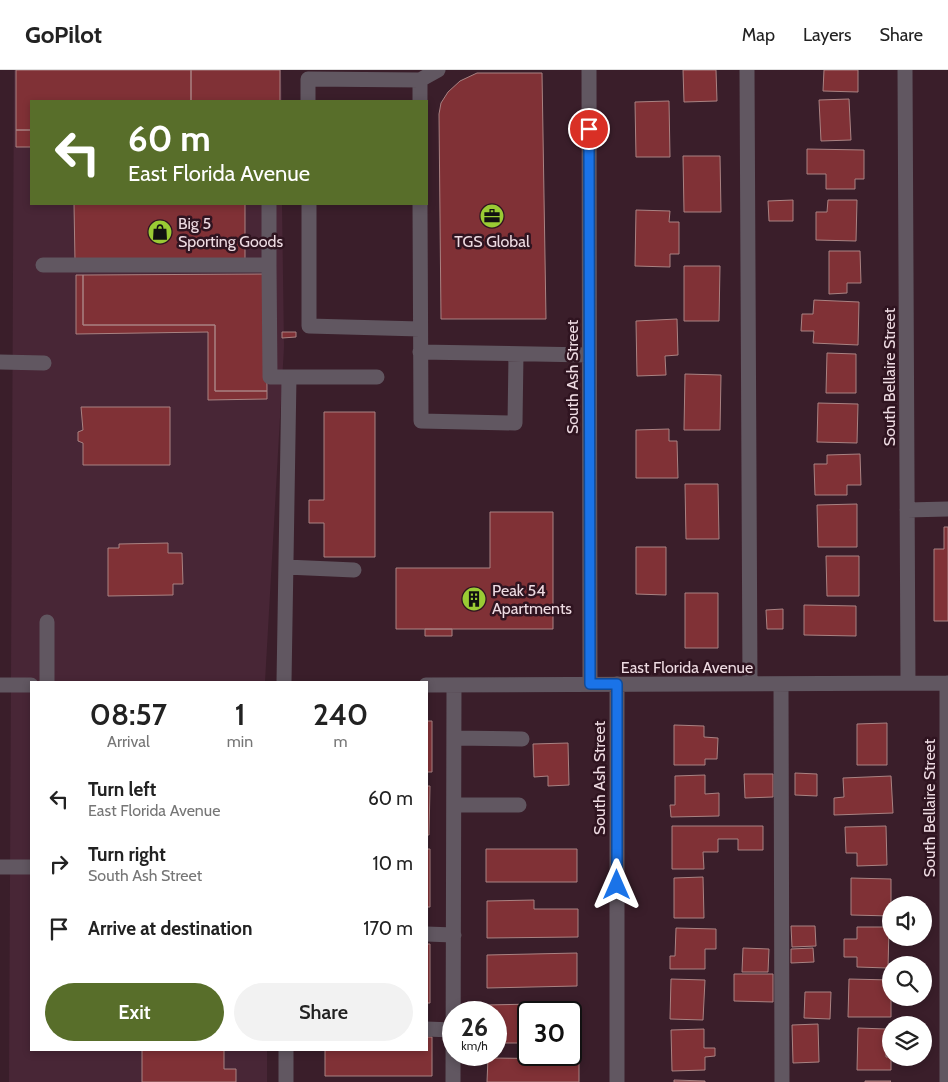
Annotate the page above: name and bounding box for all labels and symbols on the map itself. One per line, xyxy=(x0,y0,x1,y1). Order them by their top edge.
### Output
pin xyxy=(568,108,610,150)
office icon: TGS Global xyxy=(479,203,505,229)
place label: Big 5 Sporting Goods xyxy=(178,214,283,251)
shop icon: Big 5 Sporting Goods xyxy=(147,219,173,245)
place label: TGS Global xyxy=(454,232,530,251)
street label: South Bellaire Street xyxy=(880,307,899,446)
street label: South Ash Street xyxy=(563,319,582,434)
place label: Peak 54 Apartments xyxy=(492,581,572,618)
building icon: Peak 54 Apartments xyxy=(461,586,487,612)
street label: East Florida Avenue xyxy=(621,658,753,677)
street label: South Ash Street xyxy=(590,720,609,835)
street label: South Bellaire Street xyxy=(920,738,939,877)
position arrow xyxy=(590,858,642,910)
speed limit sign: 30 xyxy=(517,1001,582,1066)

